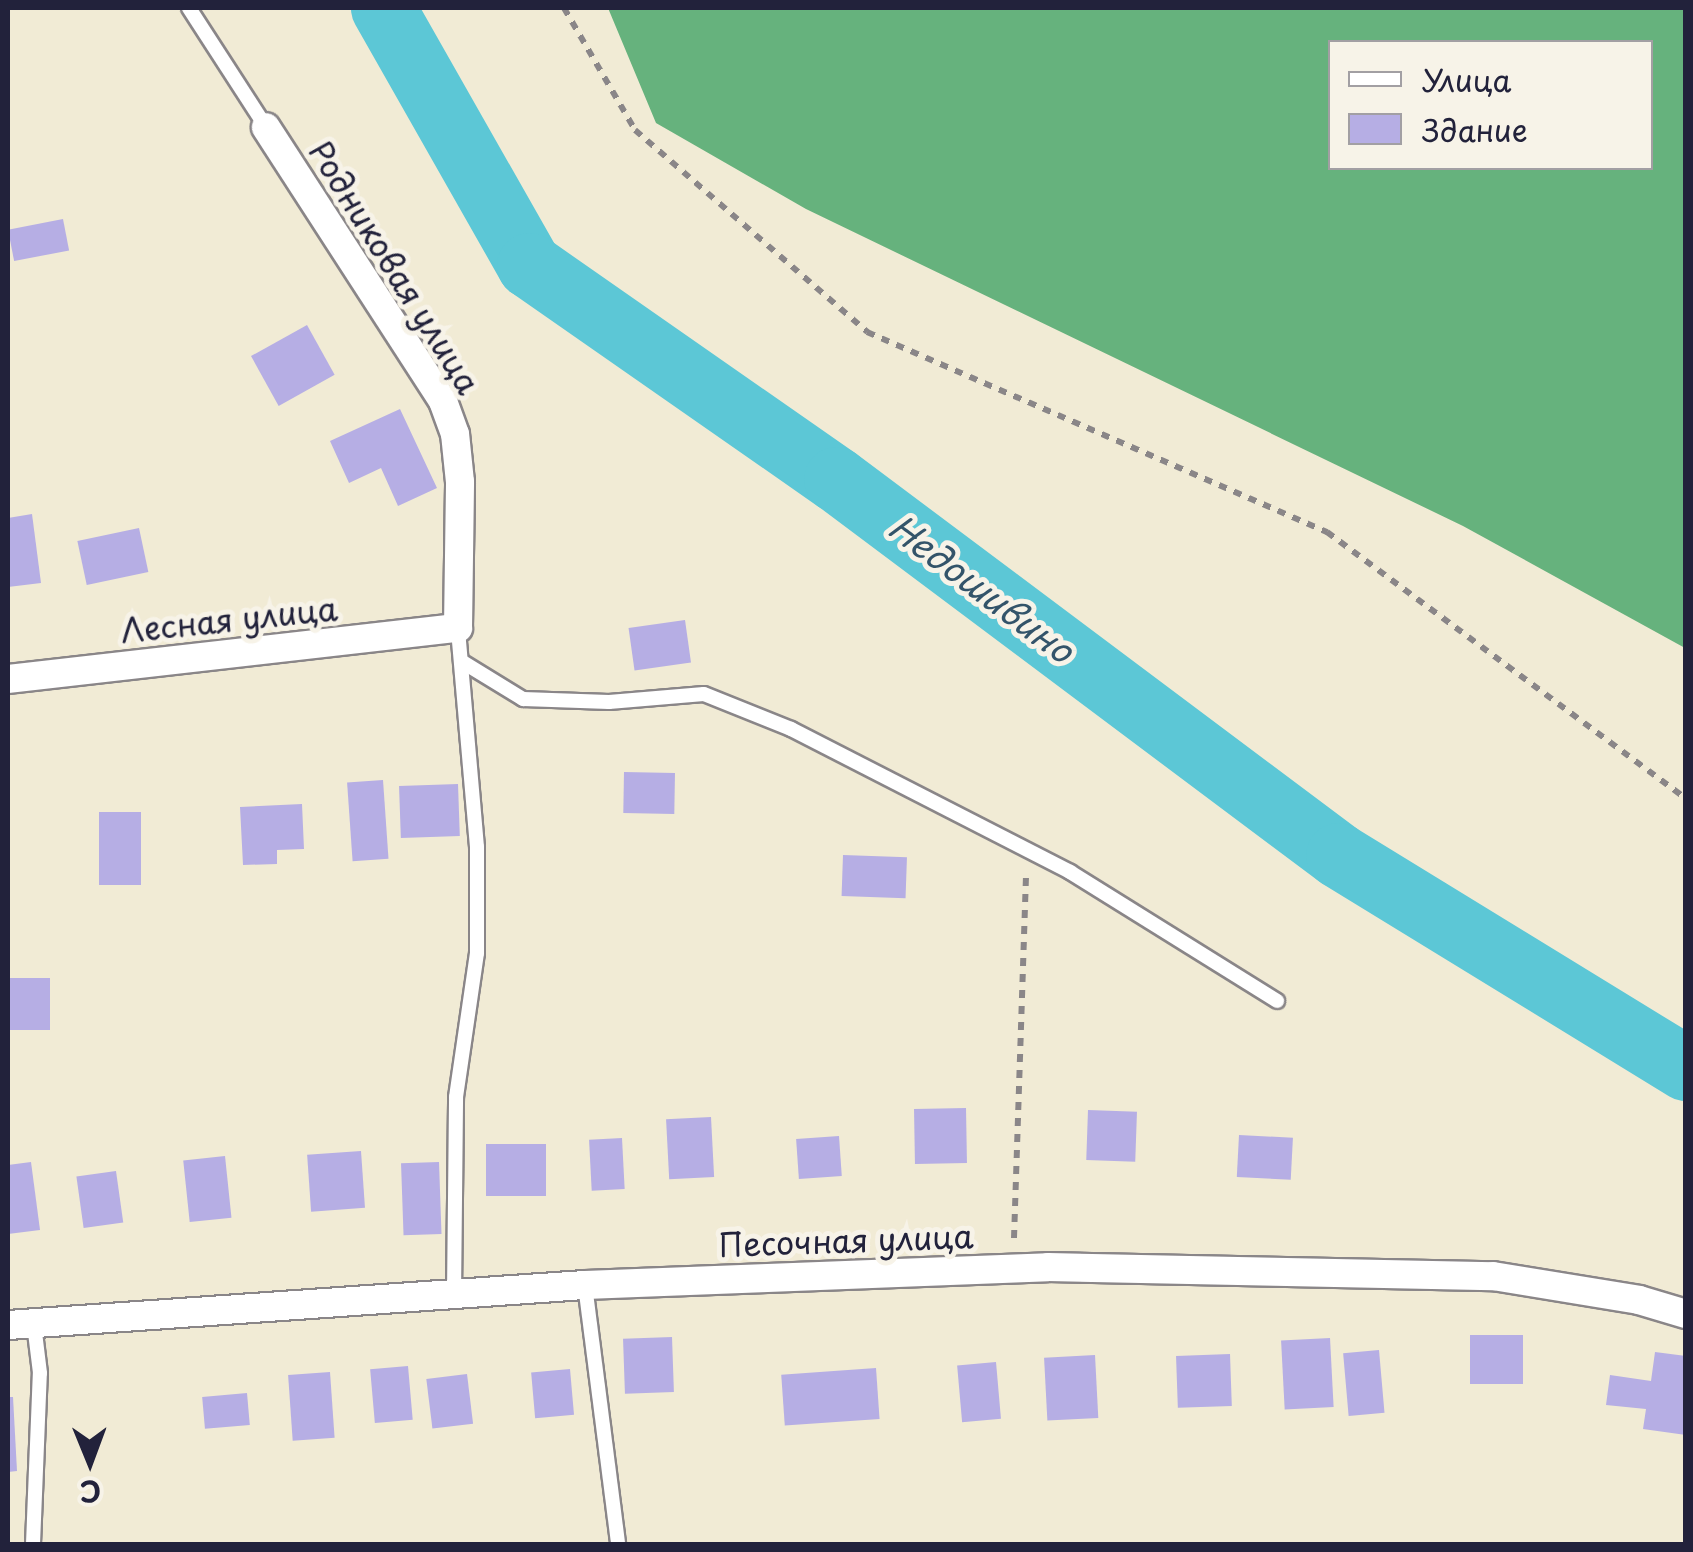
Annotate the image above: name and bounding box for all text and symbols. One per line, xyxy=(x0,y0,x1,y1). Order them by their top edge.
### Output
legend xyxy=(1328,40,1653,170)
text: Улица xyxy=(1422,57,1511,102)
text: Здание xyxy=(1422,107,1528,152)
street label: Родниковая улица xyxy=(301,133,489,401)
water label: Недошивино xyxy=(882,505,1082,671)
street label: Лесная улица xyxy=(118,588,340,650)
street label: Песочная улица xyxy=(717,1216,975,1264)
north arrow xyxy=(40,1412,140,1512)
text: С xyxy=(80,1471,101,1514)

